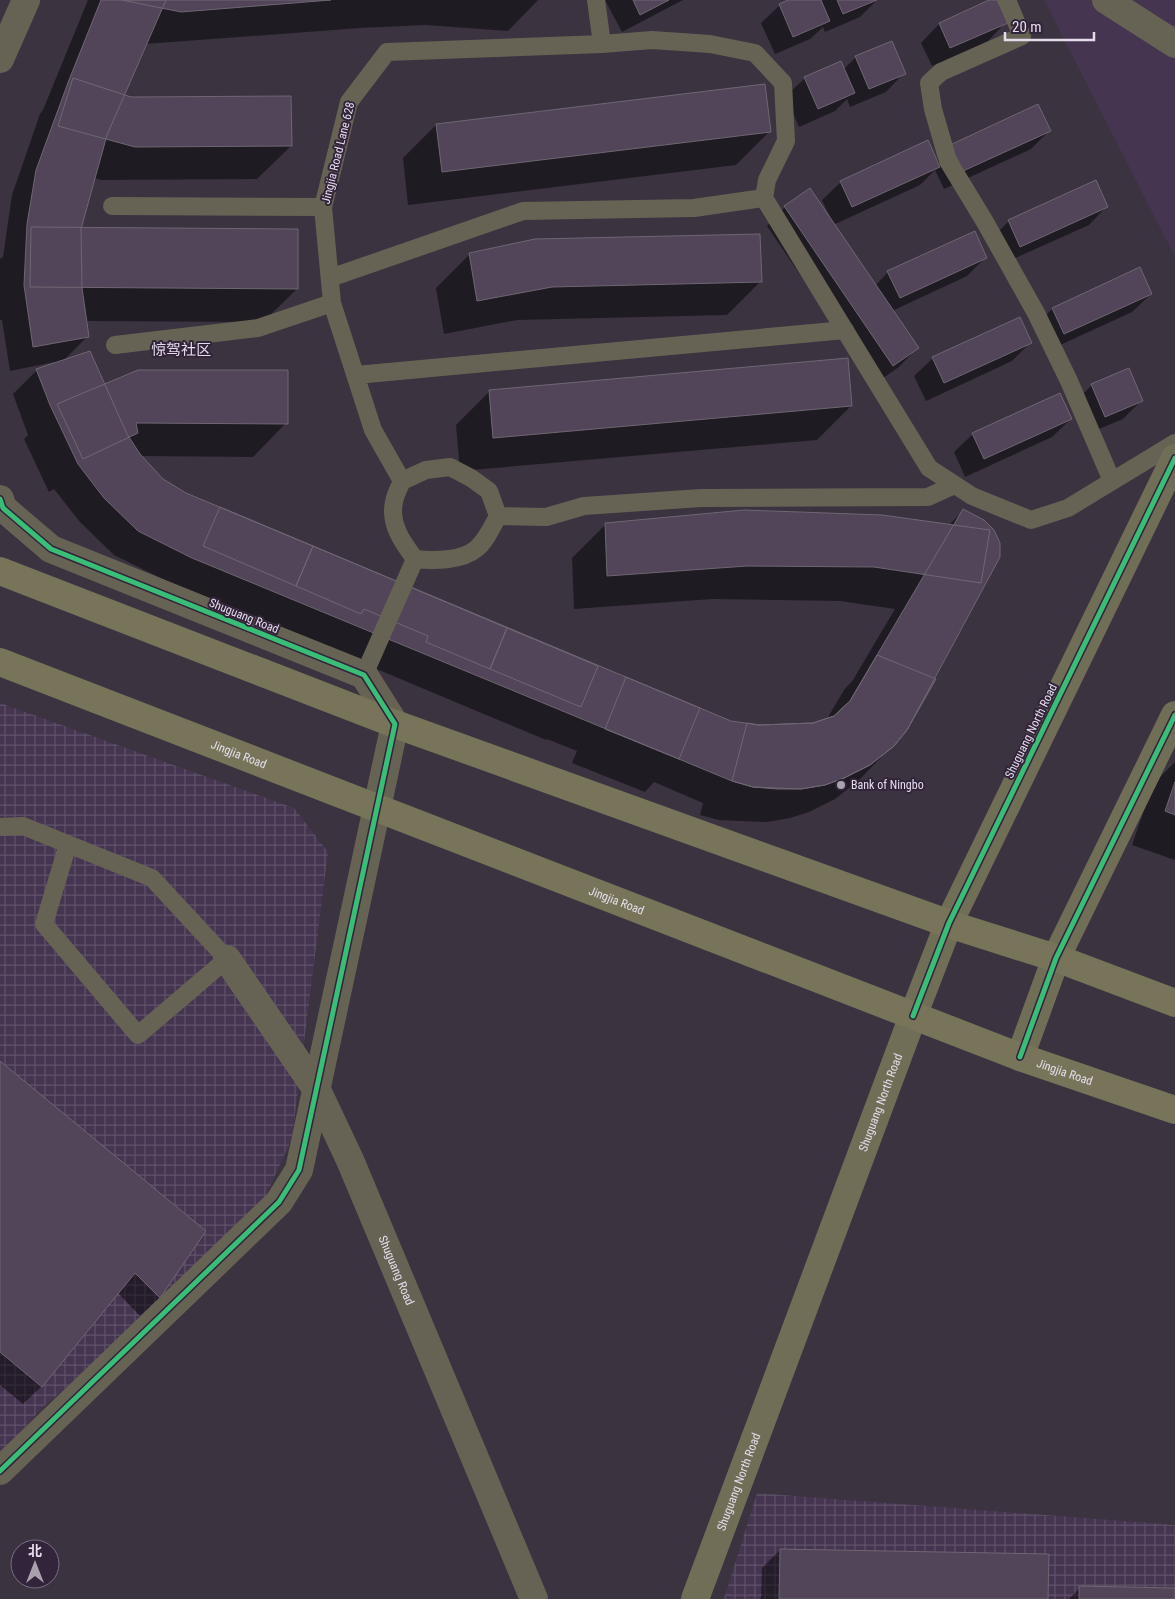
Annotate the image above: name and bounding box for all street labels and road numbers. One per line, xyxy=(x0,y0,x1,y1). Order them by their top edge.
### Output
street label: Jingjia Road Lane 628 xyxy=(319,101,357,205)
street label: Shuguang Road xyxy=(207,596,281,636)
street label: Shuguang North Road xyxy=(1002,681,1060,781)
street label: Jingjia Road xyxy=(209,737,269,772)
street label: Jingjia Road xyxy=(587,884,646,918)
street label: Shuguang North Road xyxy=(856,1052,905,1153)
street label: Jingjia Road xyxy=(1035,1056,1095,1088)
street label: Shuguang Road xyxy=(376,1234,417,1307)
street label: Shuguang North Road xyxy=(714,1431,763,1533)

